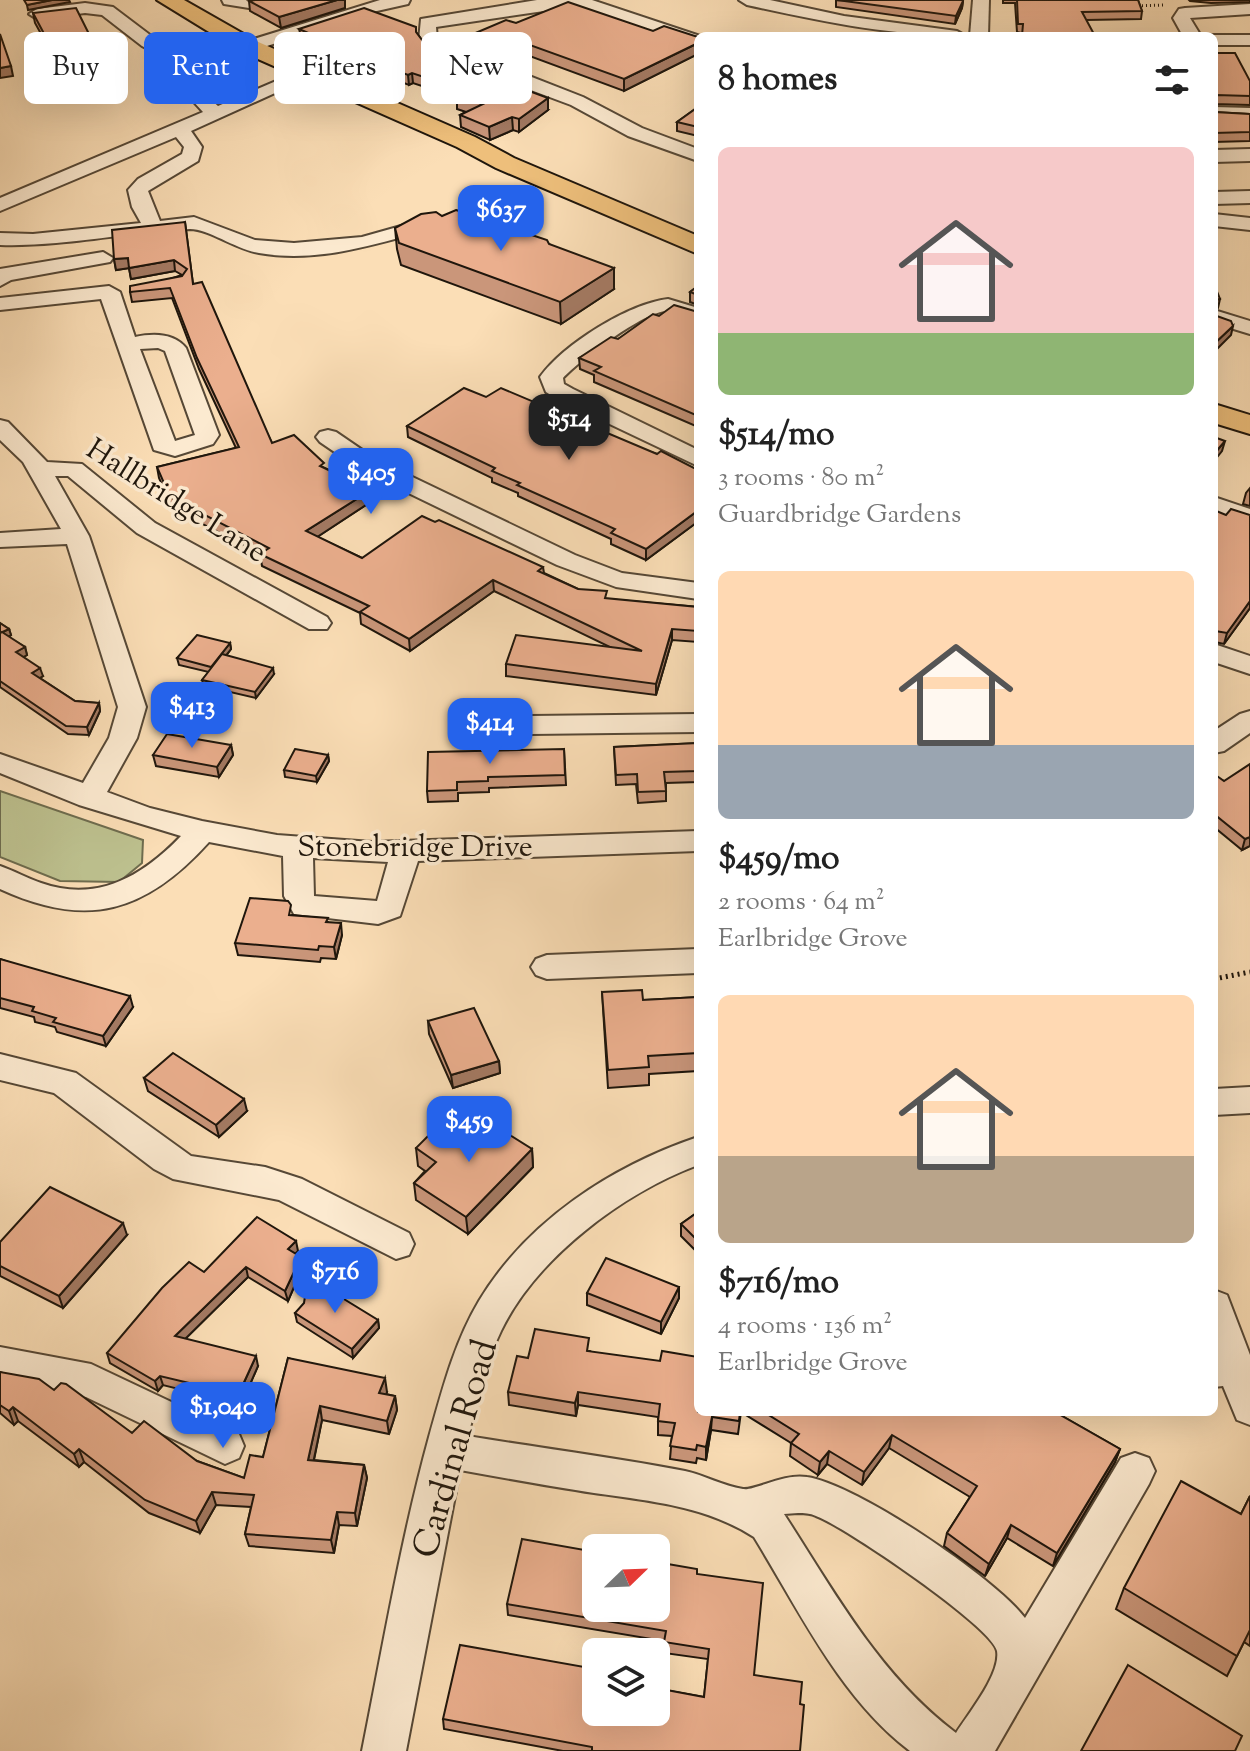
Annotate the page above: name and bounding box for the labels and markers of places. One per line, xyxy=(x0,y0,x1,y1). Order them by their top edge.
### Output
pin: $637 xyxy=(454,185,548,253)
pin: $514 xyxy=(522,394,616,462)
pin: $405 xyxy=(324,448,418,516)
pin: $413 xyxy=(145,682,239,750)
pin: $414 xyxy=(443,698,537,766)
pin: $459 xyxy=(422,1096,516,1164)
pin: $716 xyxy=(288,1247,382,1315)
pin: $1,040 xyxy=(158,1382,288,1450)

